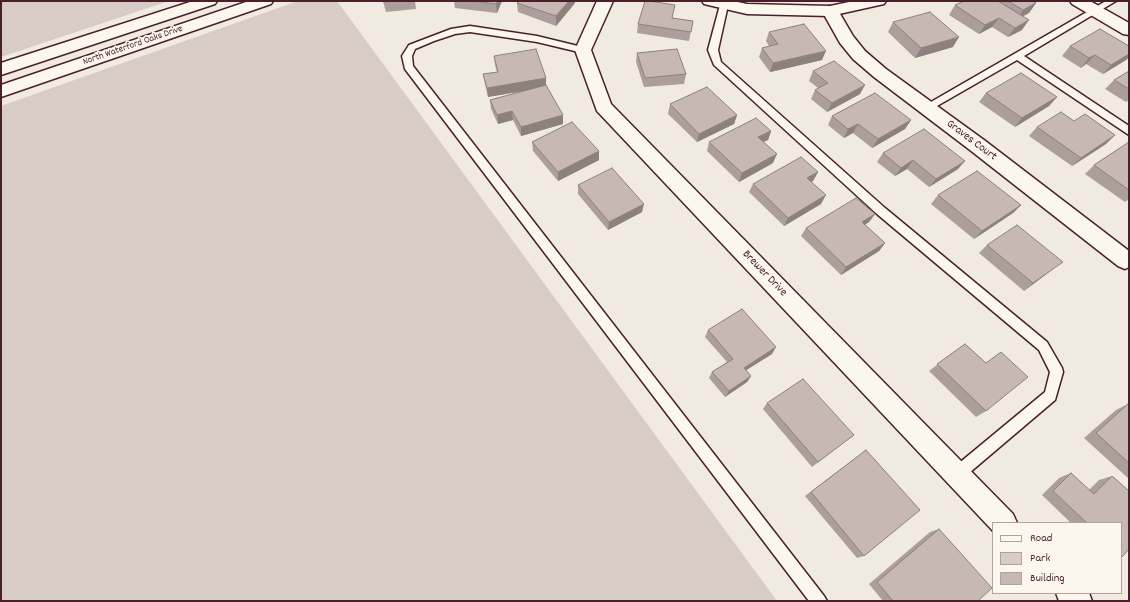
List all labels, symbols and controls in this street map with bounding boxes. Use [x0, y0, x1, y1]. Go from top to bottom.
street label: North Waterford Oaks Drive [81, 23, 185, 69]
street label: Graves Court [943, 117, 999, 165]
street label: Brewer Drive [738, 248, 790, 300]
legend [992, 522, 1122, 594]
text: Road [1030, 530, 1052, 547]
text: Park [1030, 550, 1050, 567]
text: Building [1030, 570, 1065, 587]

